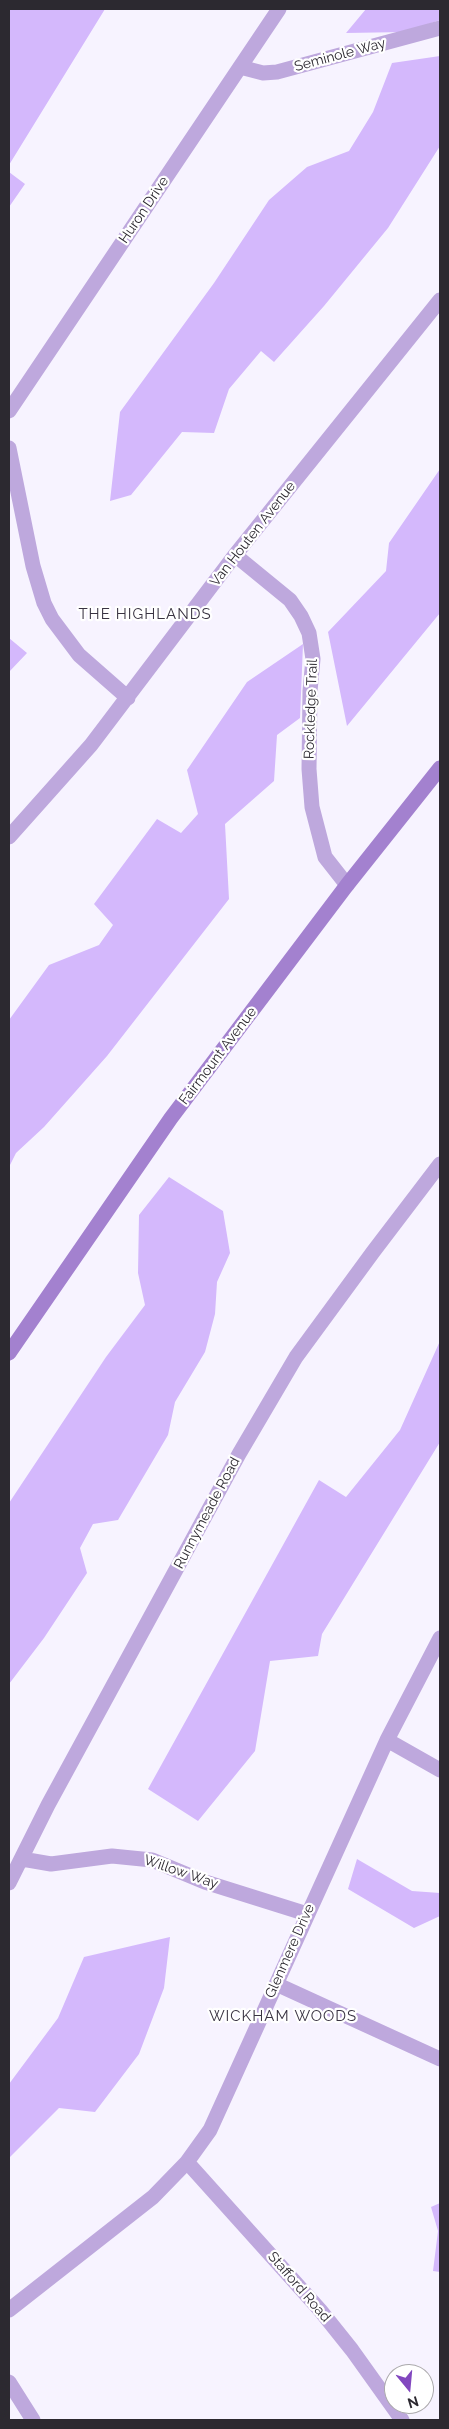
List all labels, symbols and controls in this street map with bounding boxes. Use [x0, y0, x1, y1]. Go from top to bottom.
street label: Seminole Way [293, 35, 387, 75]
street label: Huron Drive [116, 173, 172, 247]
street label: Van Houten Avenue [207, 478, 299, 590]
district label: THE HIGHLANDS [77, 605, 213, 623]
street label: Rockledge Trail [301, 659, 321, 759]
street label: Fairmount Avenue [176, 1004, 260, 1108]
street label: Runnymeade Road [170, 1454, 244, 1572]
street label: Willow Way [142, 1851, 220, 1893]
street label: Glenmere Drive [262, 1901, 318, 2001]
district label: WICKHAM WOODS [207, 2007, 359, 2025]
street label: Stafford Road [264, 2248, 334, 2326]
north arrow [384, 2364, 434, 2414]
text: N [406, 2393, 421, 2412]

